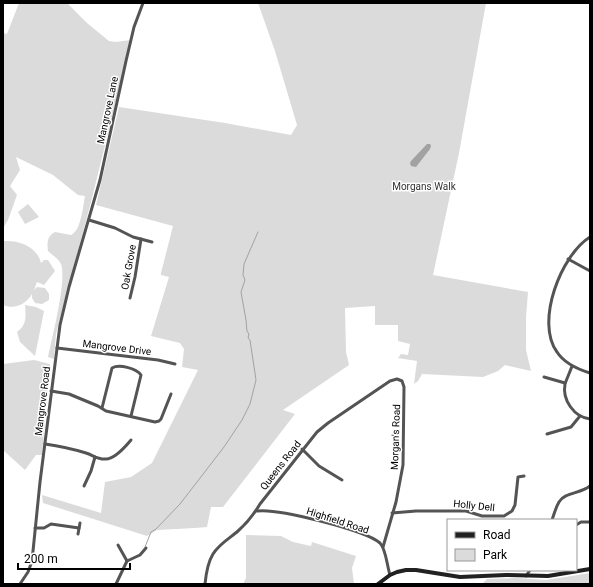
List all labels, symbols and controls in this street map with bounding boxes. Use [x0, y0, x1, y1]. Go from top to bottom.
street label: Mangrove Lane [95, 75, 120, 145]
park label: Morgans Walk [392, 181, 457, 192]
street label: Oak Grove [119, 244, 138, 291]
street label: Mangrove Drive [82, 338, 152, 357]
street label: Mangrove Road [33, 366, 52, 436]
street label: Morgan's Road [389, 404, 402, 470]
street label: Queens Road [258, 439, 303, 492]
street label: Holly Dell [453, 498, 495, 513]
street label: Highfield Road [305, 505, 370, 536]
legend [447, 519, 577, 571]
text: Road [483, 528, 511, 542]
scale bar [18, 545, 130, 571]
text: Park [483, 548, 508, 562]
text: 200 m [24, 552, 58, 566]

